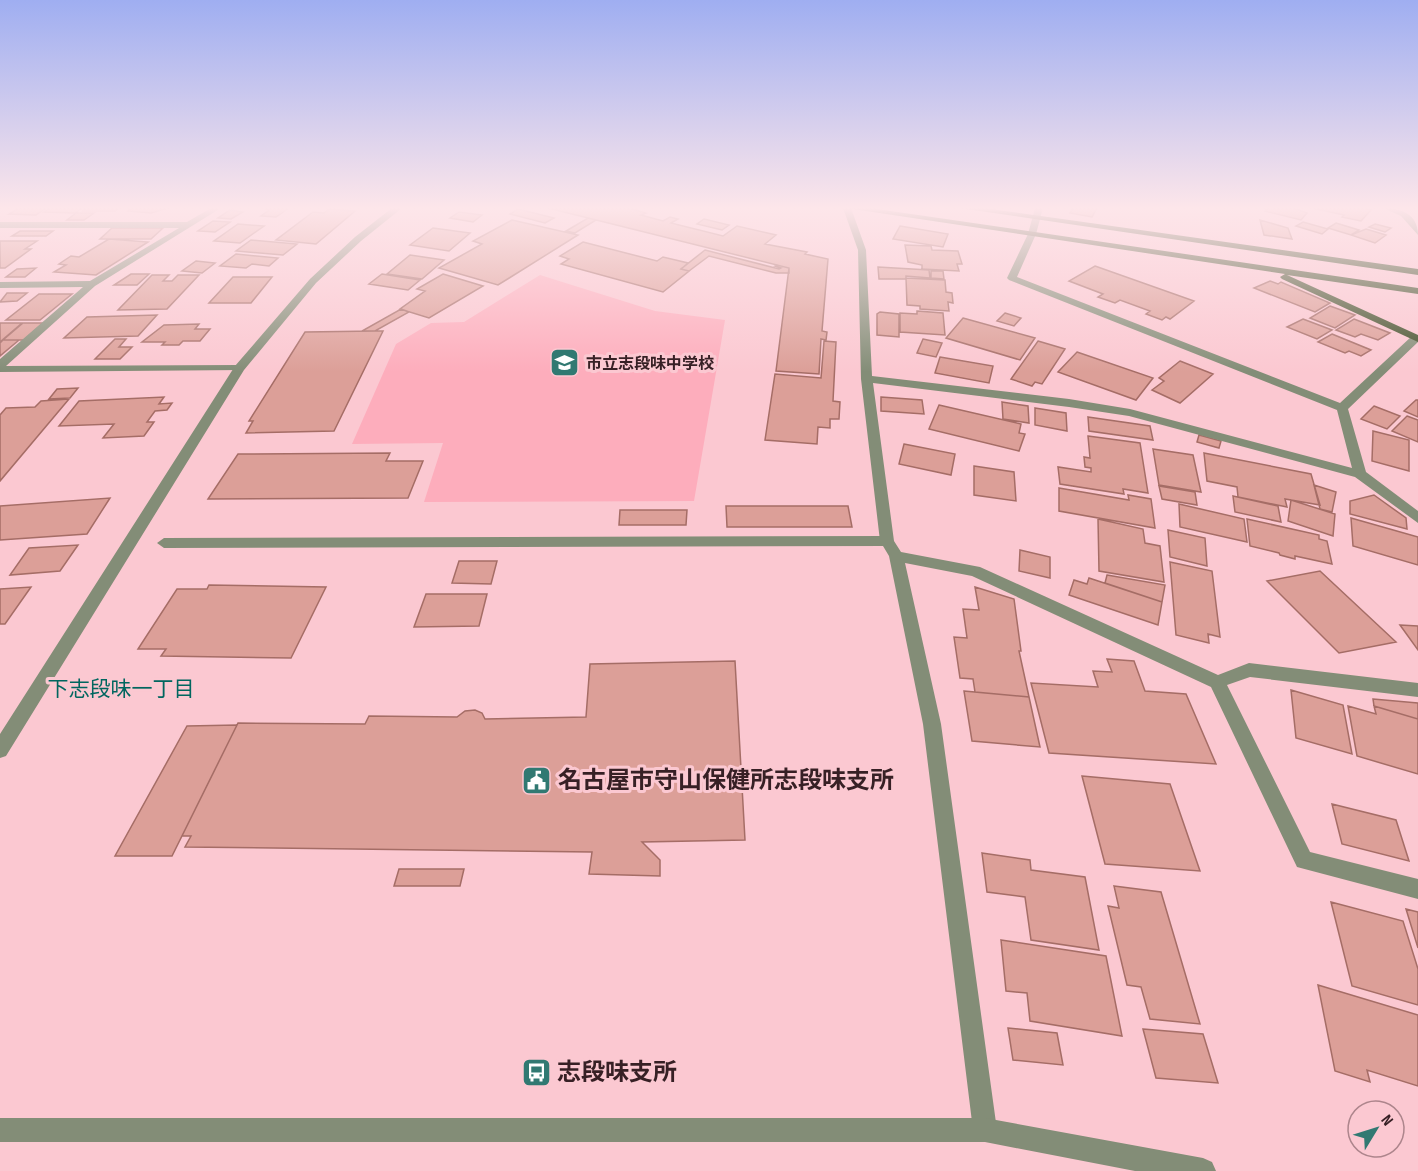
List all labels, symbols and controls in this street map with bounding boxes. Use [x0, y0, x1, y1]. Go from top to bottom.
school or university icon: 市立志段味中学校 [549, 347, 581, 379]
place label: 市立志段味中学校 [586, 355, 714, 374]
district label: 下志段味一丁目 [48, 677, 195, 702]
public building icon: 名古屋市守山保健所志段味支所 [521, 764, 553, 796]
place label: 名古屋市守山保健所志段味支所 [558, 766, 894, 795]
bus stop icon: 志段味支所 [520, 1056, 552, 1088]
place label: 志段味支所 [557, 1058, 677, 1087]
north arrow [1346, 1099, 1406, 1159]
text: N [1377, 1111, 1397, 1130]

